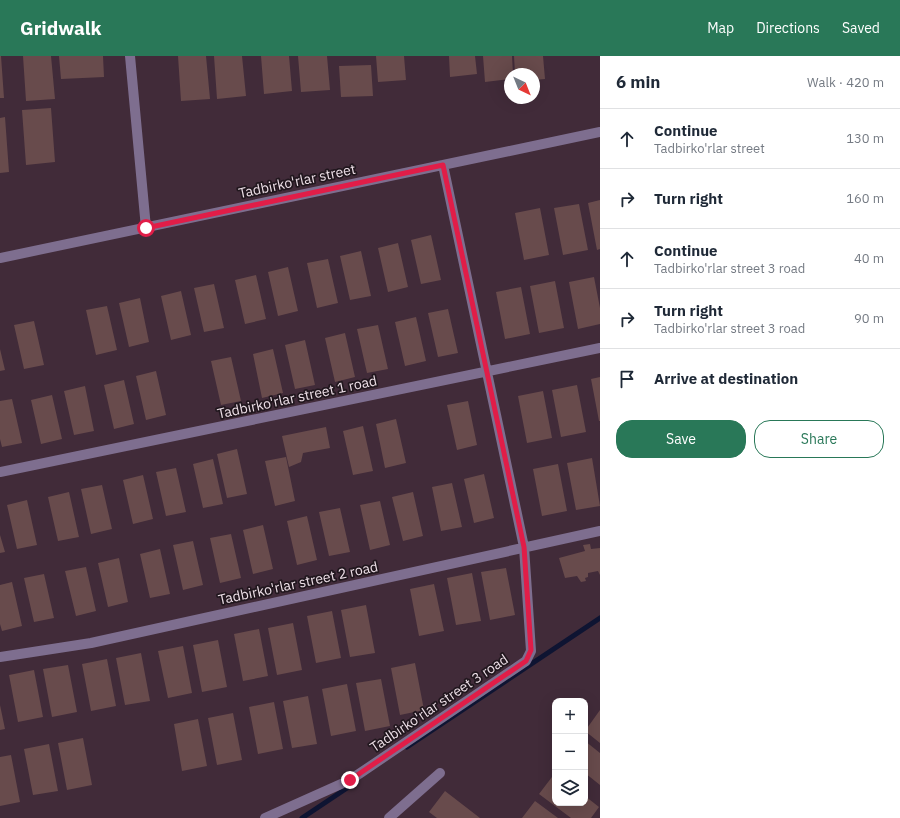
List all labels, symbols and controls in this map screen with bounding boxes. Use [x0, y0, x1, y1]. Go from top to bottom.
text: Gridwalk [20, 16, 102, 40]
text: Map [707, 19, 734, 37]
text: Directions [756, 19, 820, 37]
text: Saved [842, 19, 880, 37]
north arrow [504, 68, 540, 104]
text: 6 min [616, 71, 660, 93]
text: Walk · 420 m [807, 74, 884, 91]
text: Continue [654, 121, 718, 140]
icon: ahead [616, 128, 638, 150]
text: 130 m [846, 130, 884, 147]
text: Tadbirko'rlar street [654, 140, 765, 157]
street label: Tadbirko'rlar street [237, 160, 357, 202]
icon: right [616, 188, 638, 210]
text: Turn right [654, 189, 723, 208]
text: 160 m [846, 190, 884, 207]
route start [137, 219, 155, 237]
text: Continue [654, 241, 718, 260]
icon: ahead [616, 248, 638, 270]
text: 40 m [854, 250, 884, 267]
text: Tadbirko'rlar street 3 road [654, 260, 805, 277]
text: Turn right [654, 301, 723, 320]
icon: right [616, 308, 638, 330]
text: 90 m [854, 310, 884, 327]
text: Tadbirko'rlar street 3 road [654, 320, 805, 337]
icon: arrive [616, 368, 638, 390]
text: Arrive at destination [654, 369, 798, 388]
street label: Tadbirko'rlar street 1 road [215, 371, 379, 423]
button: Save [616, 420, 746, 458]
button: Share [754, 420, 884, 458]
street label: Tadbirko'rlar street 2 road [216, 557, 380, 609]
street label: Tadbirko'rlar street 3 road [366, 650, 512, 756]
map controls [552, 698, 588, 806]
button: + [552, 698, 588, 734]
button: − [552, 734, 588, 770]
button: layers [552, 770, 588, 806]
route end [341, 771, 359, 789]

